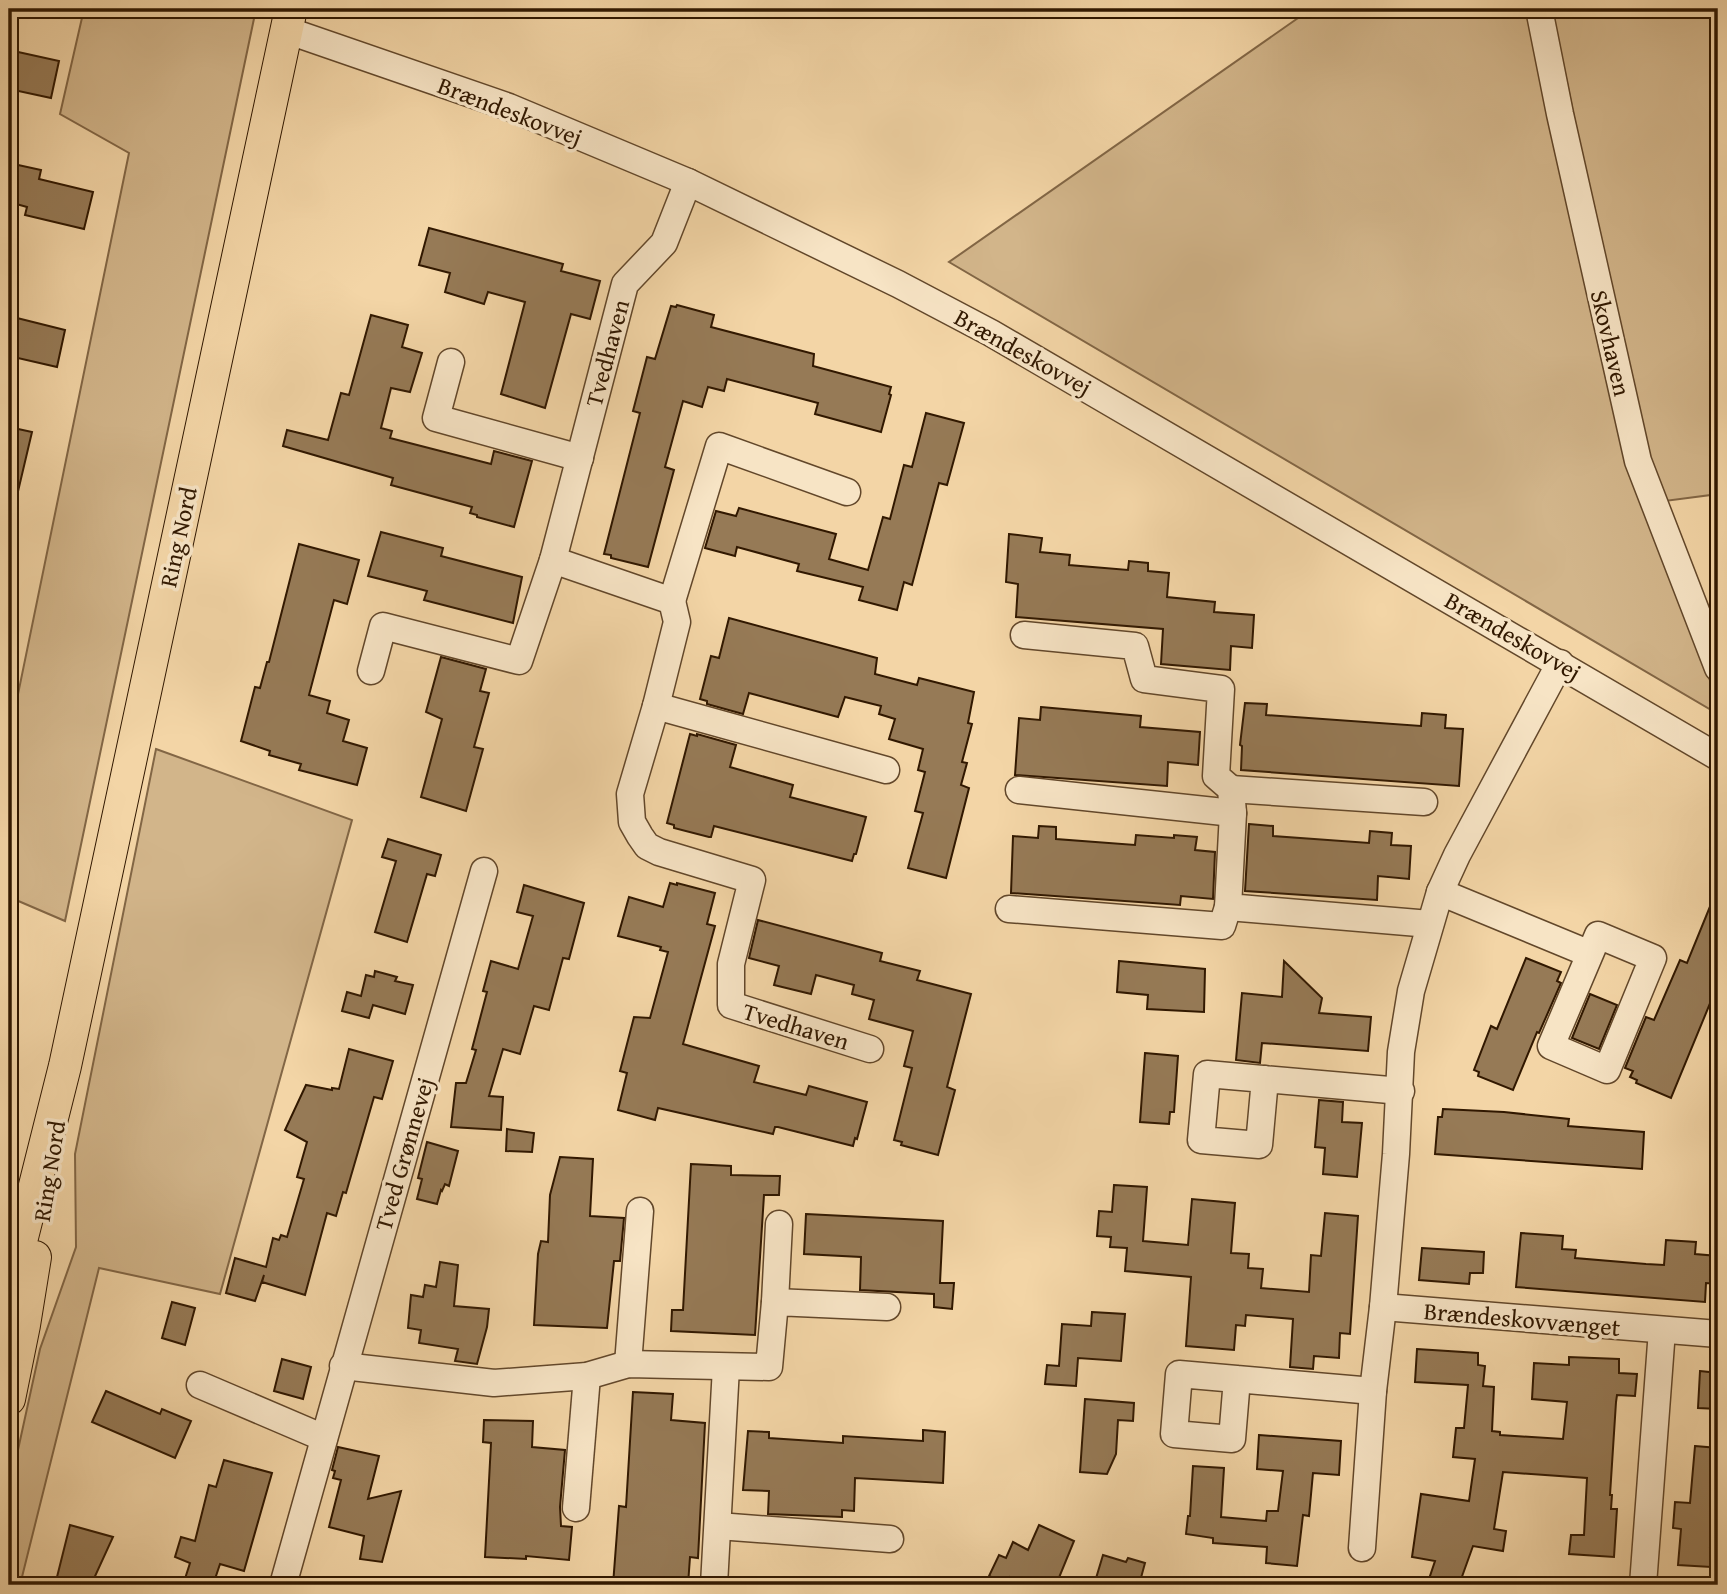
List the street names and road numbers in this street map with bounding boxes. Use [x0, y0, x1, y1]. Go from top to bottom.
street label: Brændeskovvej [433, 67, 587, 155]
street label: Skovhaven [1582, 287, 1640, 400]
street label: Tvedhaven [576, 295, 638, 410]
street label: Brændeskovvej [948, 300, 1098, 404]
street label: Ring Nord [150, 483, 206, 590]
street label: Brændeskovvej [1438, 583, 1588, 689]
street label: Tvedhaven [739, 993, 854, 1059]
street label: Tved Grønnevej [365, 1073, 443, 1235]
street label: Ring Nord [24, 1118, 74, 1224]
street label: Brændeskovvænget [1422, 1293, 1622, 1345]

